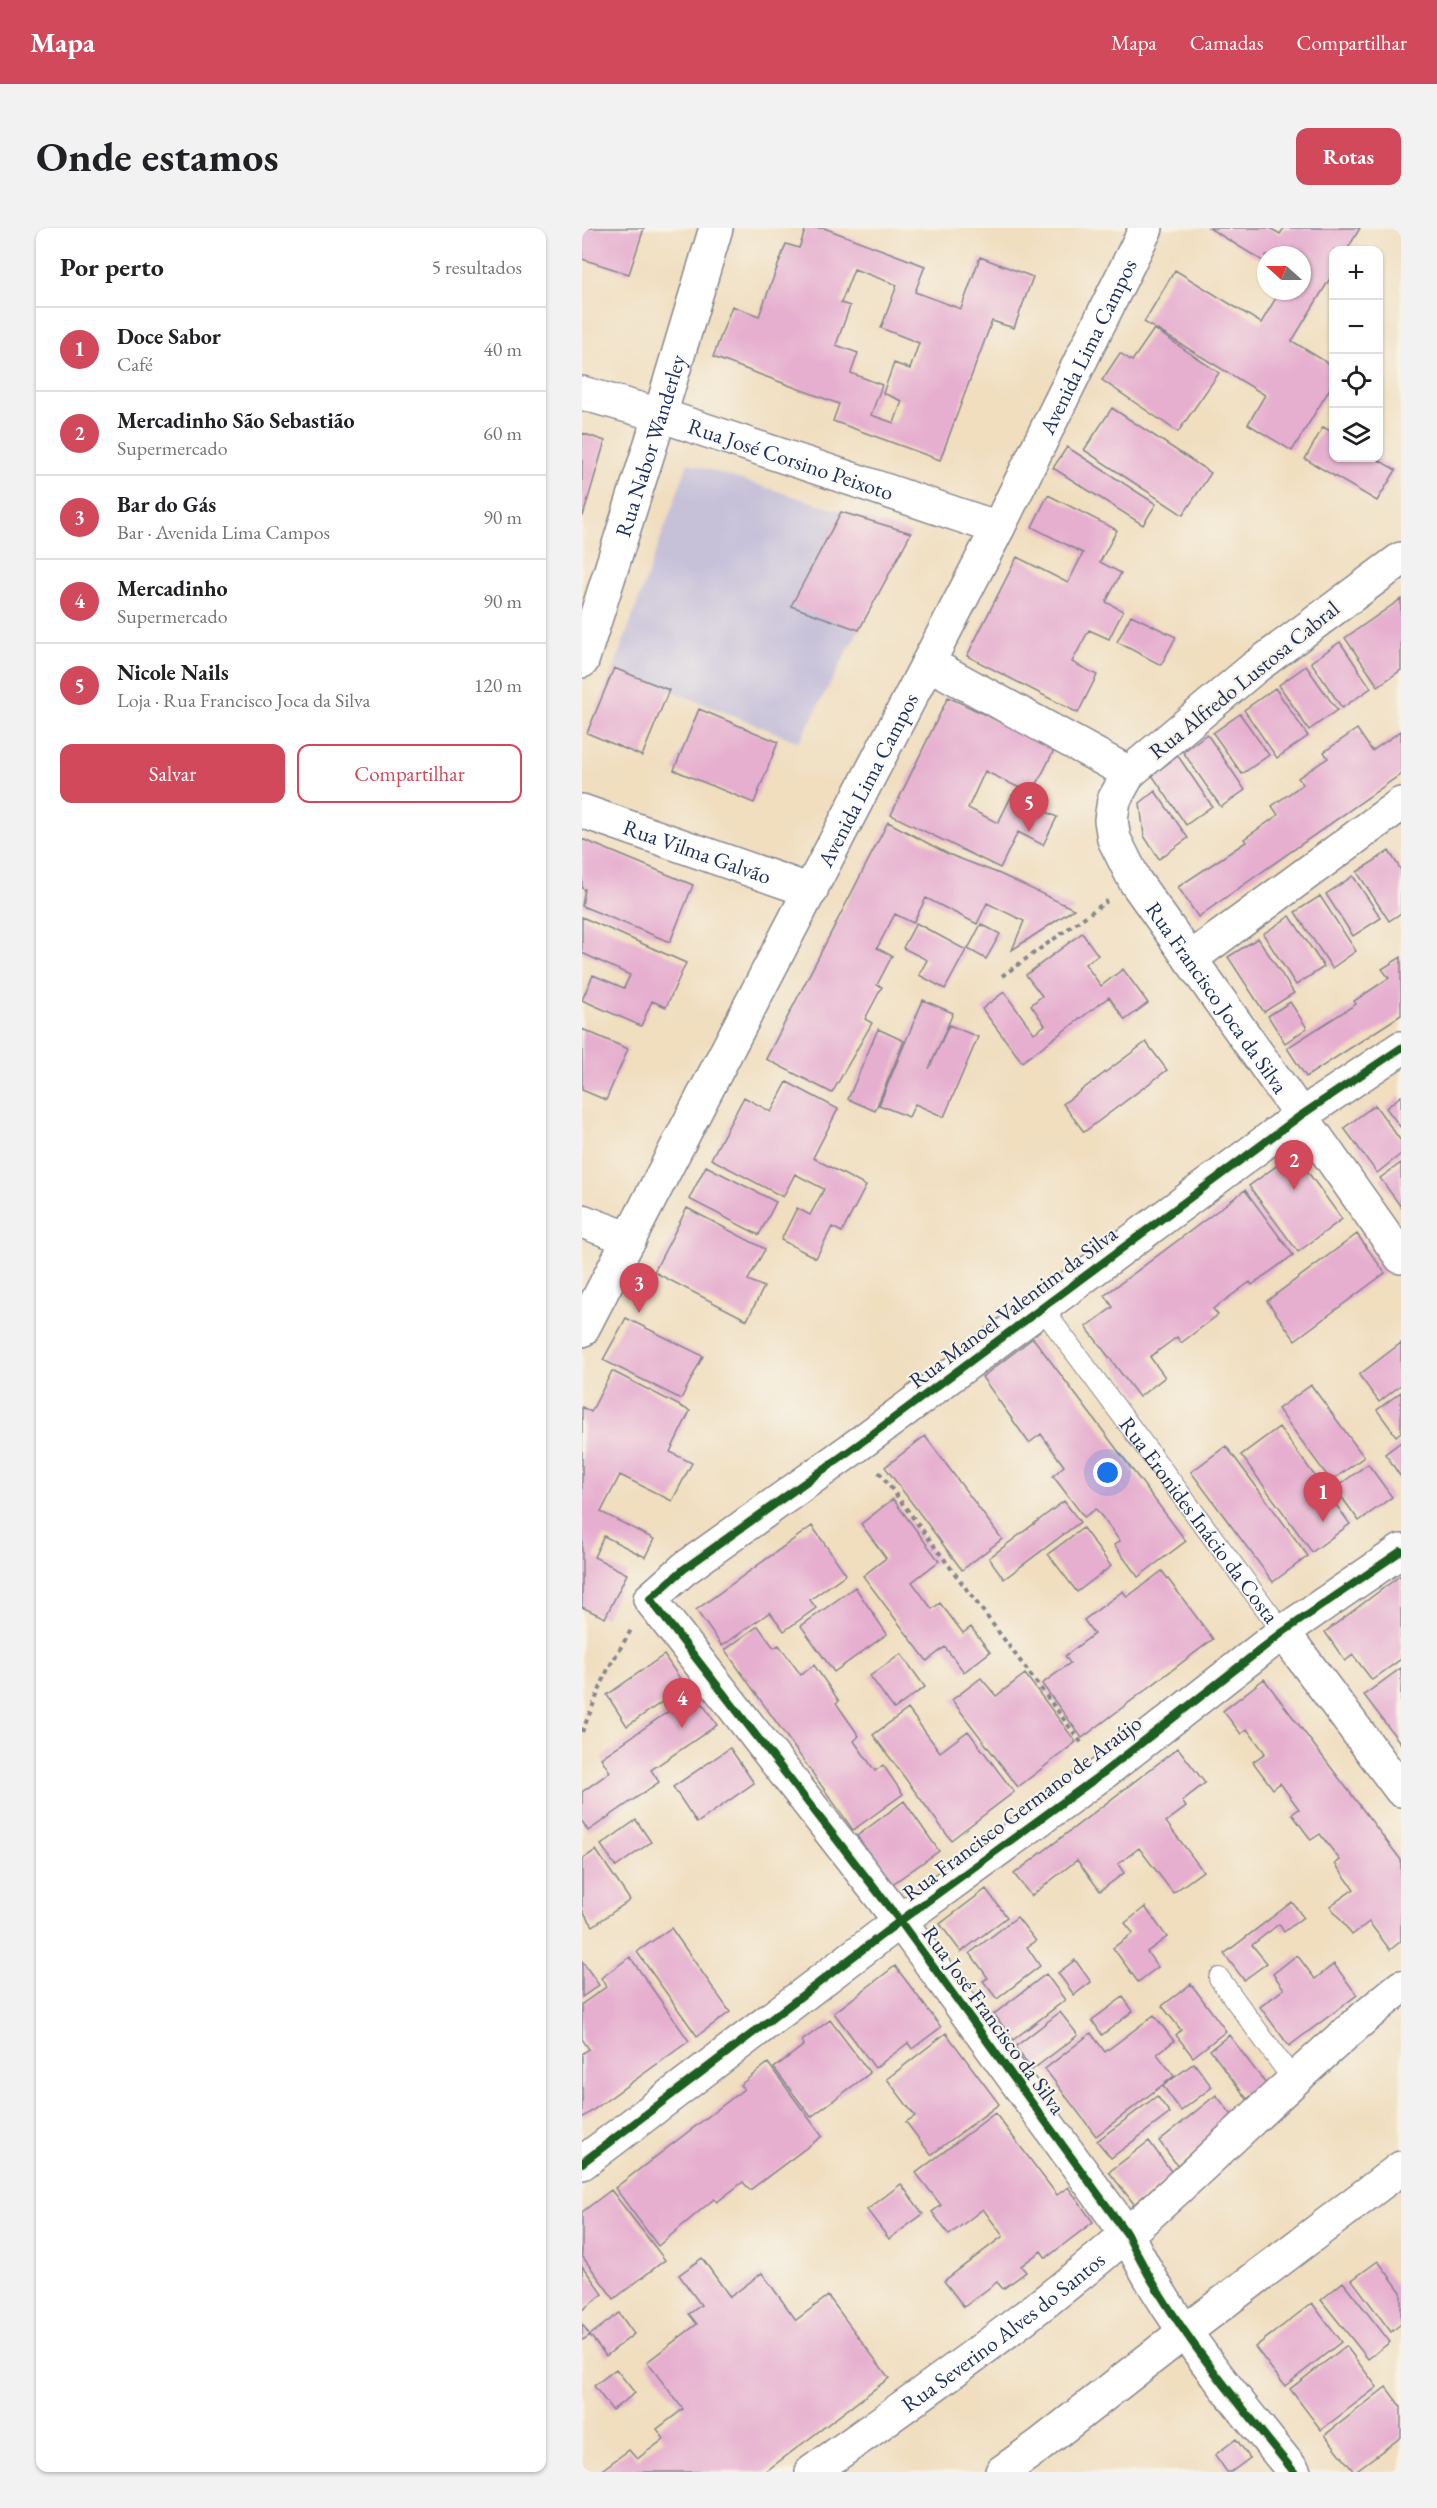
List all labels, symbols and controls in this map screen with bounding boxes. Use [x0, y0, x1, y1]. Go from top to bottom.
text: Mapa [30, 24, 95, 60]
text: Mapa [1111, 29, 1157, 56]
text: Camadas [1190, 29, 1263, 56]
text: Compartilhar [1296, 29, 1407, 56]
button: Rotas [1296, 128, 1401, 185]
text: Onde estamos [36, 129, 279, 184]
north arrow [1257, 246, 1311, 300]
map controls [1329, 246, 1383, 462]
button: + [1329, 246, 1383, 300]
text: Por perto [60, 250, 164, 284]
text: 5 resultados [431, 254, 522, 280]
street label: Avenida Lima Campos [1032, 254, 1143, 440]
button: − [1329, 300, 1383, 354]
text: Doce Sabor [117, 322, 221, 351]
text: 1 [74, 336, 85, 362]
text: 40 m [483, 336, 522, 362]
street label: Rua Nabor Wanderley [608, 350, 692, 540]
text: Café [117, 351, 153, 377]
button: locate [1329, 354, 1383, 408]
text: Mercadinho São Sebastião [117, 406, 354, 435]
button: layers [1329, 408, 1383, 462]
street label: Rua José Corsino Peixoto [684, 411, 897, 507]
text: 2 [74, 420, 85, 446]
text: 60 m [483, 420, 522, 446]
text: Supermercado [117, 435, 228, 461]
text: Bar do Gás [117, 490, 216, 519]
text: 3 [74, 504, 85, 530]
text: 90 m [483, 504, 522, 530]
text: Bar · Avenida Lima Campos [117, 519, 330, 545]
text: Mercadinho [117, 574, 228, 603]
text: 4 [74, 588, 85, 614]
text: 90 m [483, 588, 522, 614]
street label: Rua Alfredo Lustosa Cabral [1143, 594, 1345, 766]
text: Supermercado [117, 603, 228, 629]
text: Nicole Nails [117, 658, 229, 687]
text: 5 [74, 672, 85, 698]
text: 120 m [474, 672, 522, 698]
text: Loja · Rua Francisco Joca da Silva [117, 687, 371, 713]
street label: Avenida Lima Campos [810, 688, 925, 873]
button: Salvar [60, 744, 285, 803]
button: Compartilhar [297, 744, 522, 803]
pin: 5 [1010, 782, 1048, 832]
street label: Rua Vilma Galvão [619, 812, 775, 891]
street label: Rua Francisco Joca da Silva [1140, 896, 1295, 1099]
pin: 2 [1274, 1140, 1314, 1190]
street label: Rua Manoel Valentim da Silva [903, 1219, 1123, 1395]
pin: 3 [620, 1264, 658, 1313]
street label: Rua Eronides Inácio da Costa [1113, 1411, 1286, 1629]
your location [1093, 1458, 1122, 1487]
pin: 1 [1304, 1472, 1342, 1522]
pin: 4 [662, 1678, 702, 1728]
street label: Rua Francisco Germano de Araújo [897, 1708, 1148, 1908]
street label: Rua José Francisco da Silva [916, 1920, 1072, 2120]
street label: Rua Severino Alves do Santos [895, 2245, 1111, 2418]

